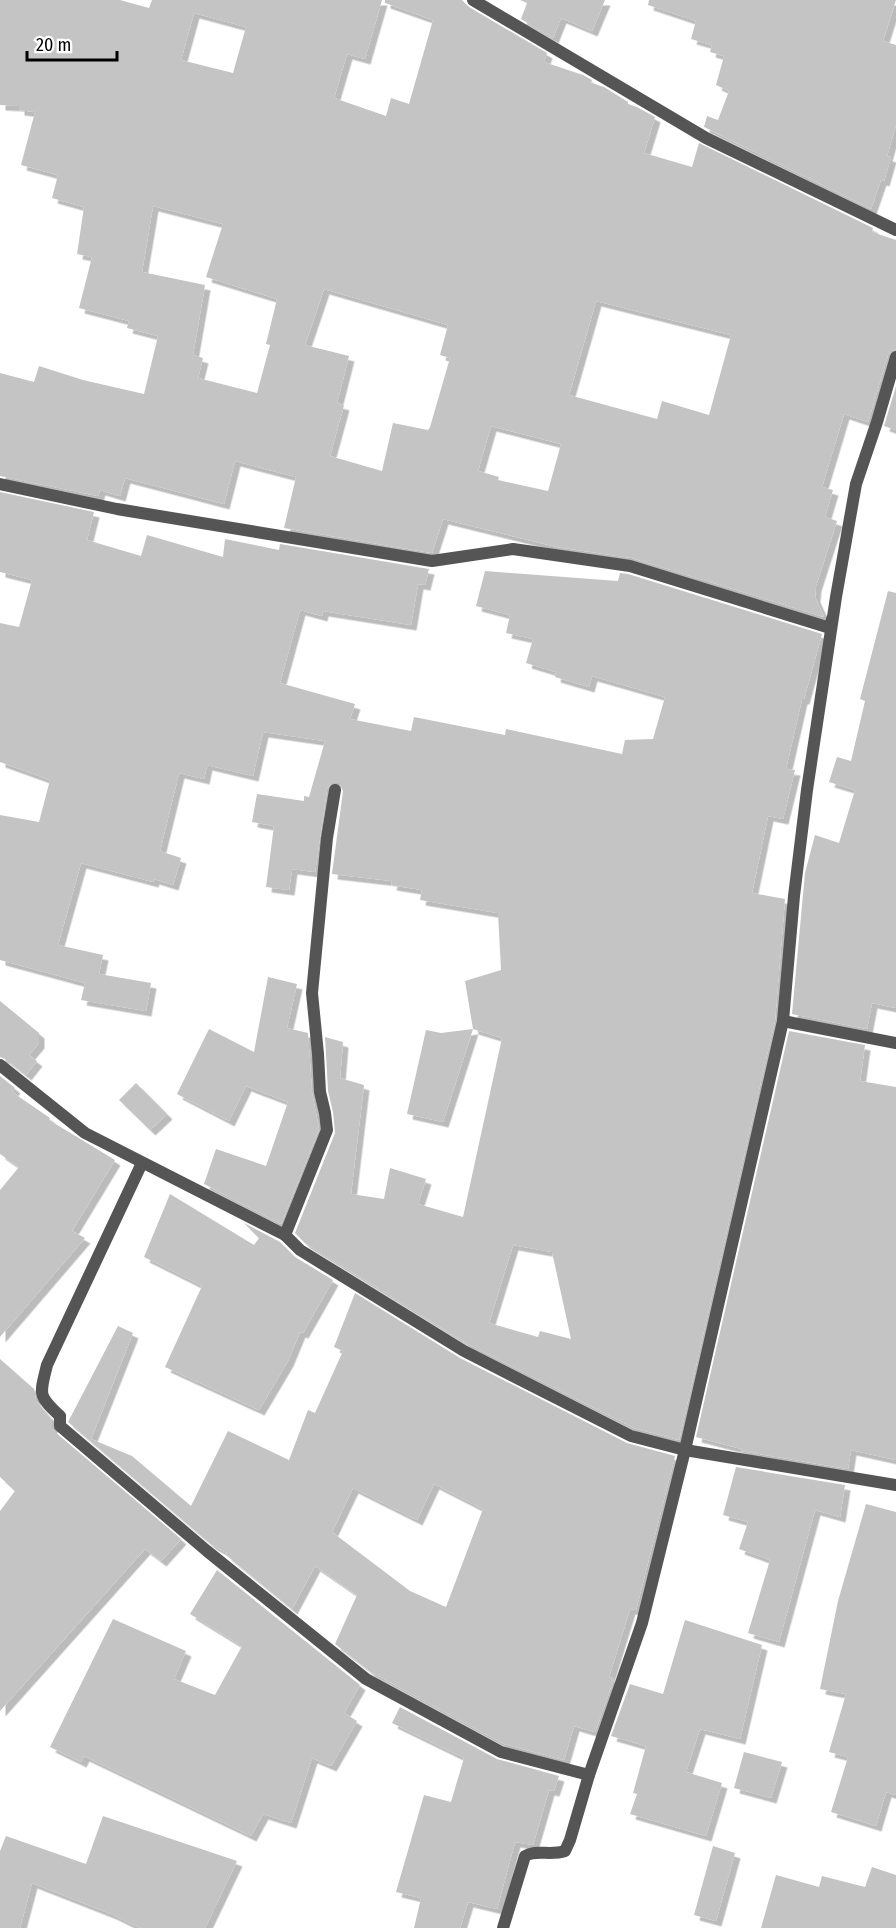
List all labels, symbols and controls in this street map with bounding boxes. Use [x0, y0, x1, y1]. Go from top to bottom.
scale bar [27, 24, 117, 62]
text: 20 m [36, 34, 71, 56]

